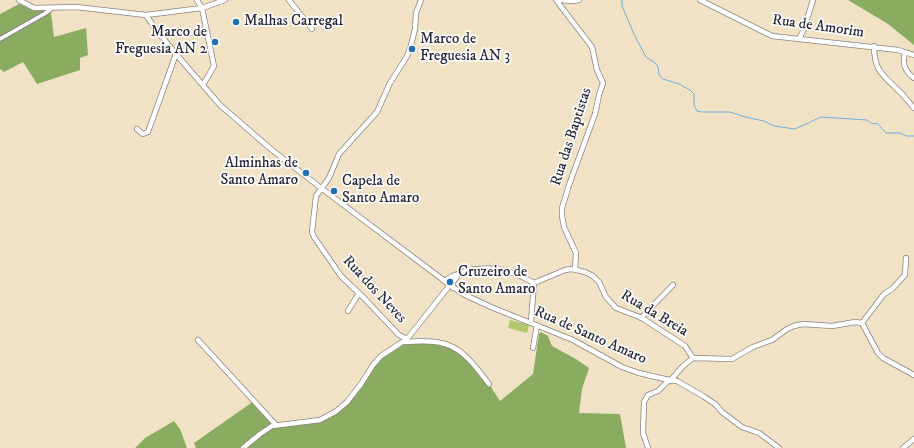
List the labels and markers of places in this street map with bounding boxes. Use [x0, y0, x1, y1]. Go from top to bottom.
place label: Malhas Carregal [244, 13, 343, 31]
marker: Malhas Carregal [231, 17, 241, 27]
place label: Marco de Freguesia AN 2 [115, 24, 207, 59]
place label: Marco de Freguesia AN 3 [420, 31, 510, 66]
marker: Marco de Freguesia AN 2 [210, 37, 220, 47]
marker: Marco de Freguesia AN 3 [407, 44, 417, 54]
place label: Alminhas de Santo Amaro [221, 155, 298, 190]
marker: Alminhas de Santo Amaro [301, 168, 311, 178]
place label: Capela de Santo Amaro [342, 173, 419, 208]
marker: Capela de Santo Amaro [329, 186, 339, 196]
place label: Cruzeiro de Santo Amaro [458, 264, 535, 299]
marker: Cruzeiro de Santo Amaro [445, 277, 455, 287]

